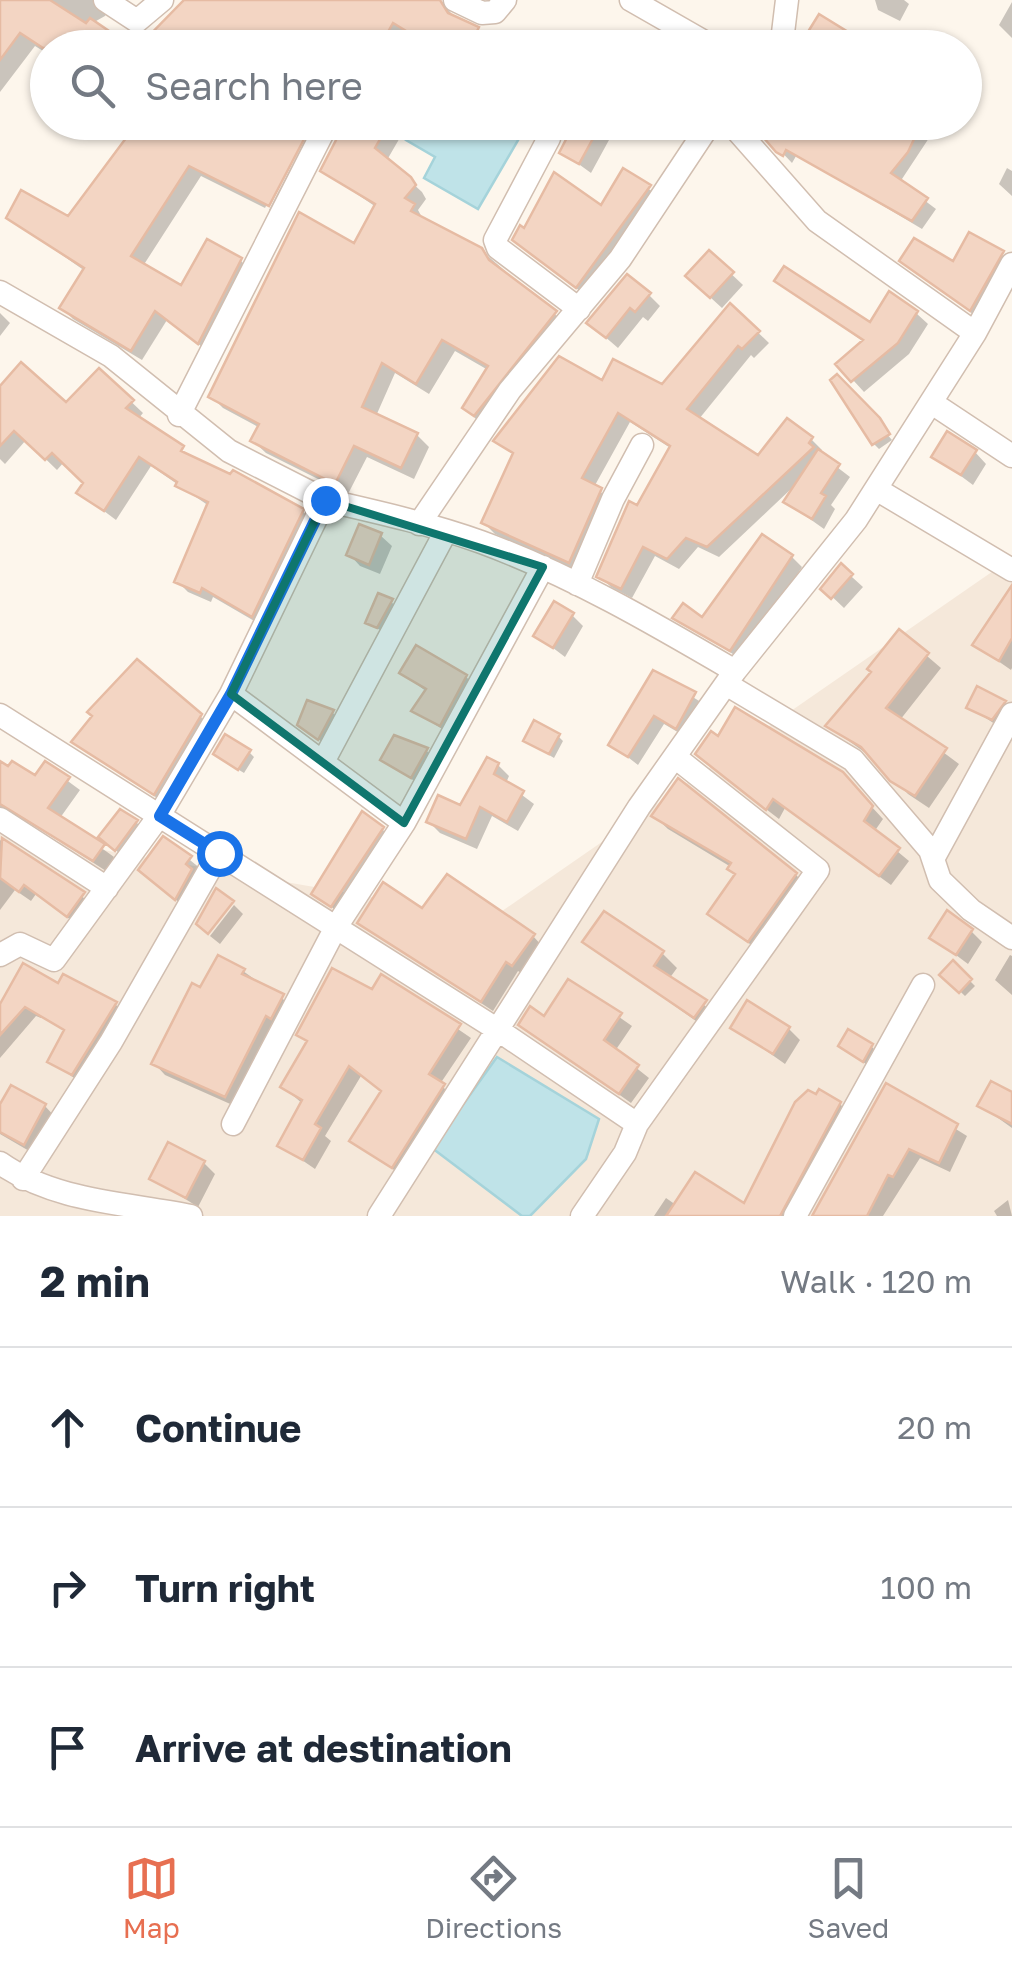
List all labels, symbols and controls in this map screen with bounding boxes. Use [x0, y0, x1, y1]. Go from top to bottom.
search box [30, 30, 982, 140]
icon: search [65, 58, 120, 113]
text: Search here [145, 63, 363, 108]
route end [303, 478, 349, 524]
route start [197, 831, 243, 877]
text: 2 min [40, 1256, 150, 1306]
text: Walk · 120 m [780, 1262, 972, 1300]
icon: ahead [40, 1400, 95, 1455]
text: Continue [135, 1405, 301, 1450]
text: 20 m [897, 1408, 972, 1446]
icon: right [40, 1560, 95, 1615]
text: Turn right [135, 1565, 315, 1610]
text: 100 m [880, 1568, 972, 1606]
icon: arrive [40, 1720, 95, 1775]
text: Arrive at destination [135, 1725, 512, 1770]
tab: Map [123, 1851, 180, 1944]
tab: Directions [425, 1851, 562, 1944]
tab: Saved [807, 1851, 889, 1944]

